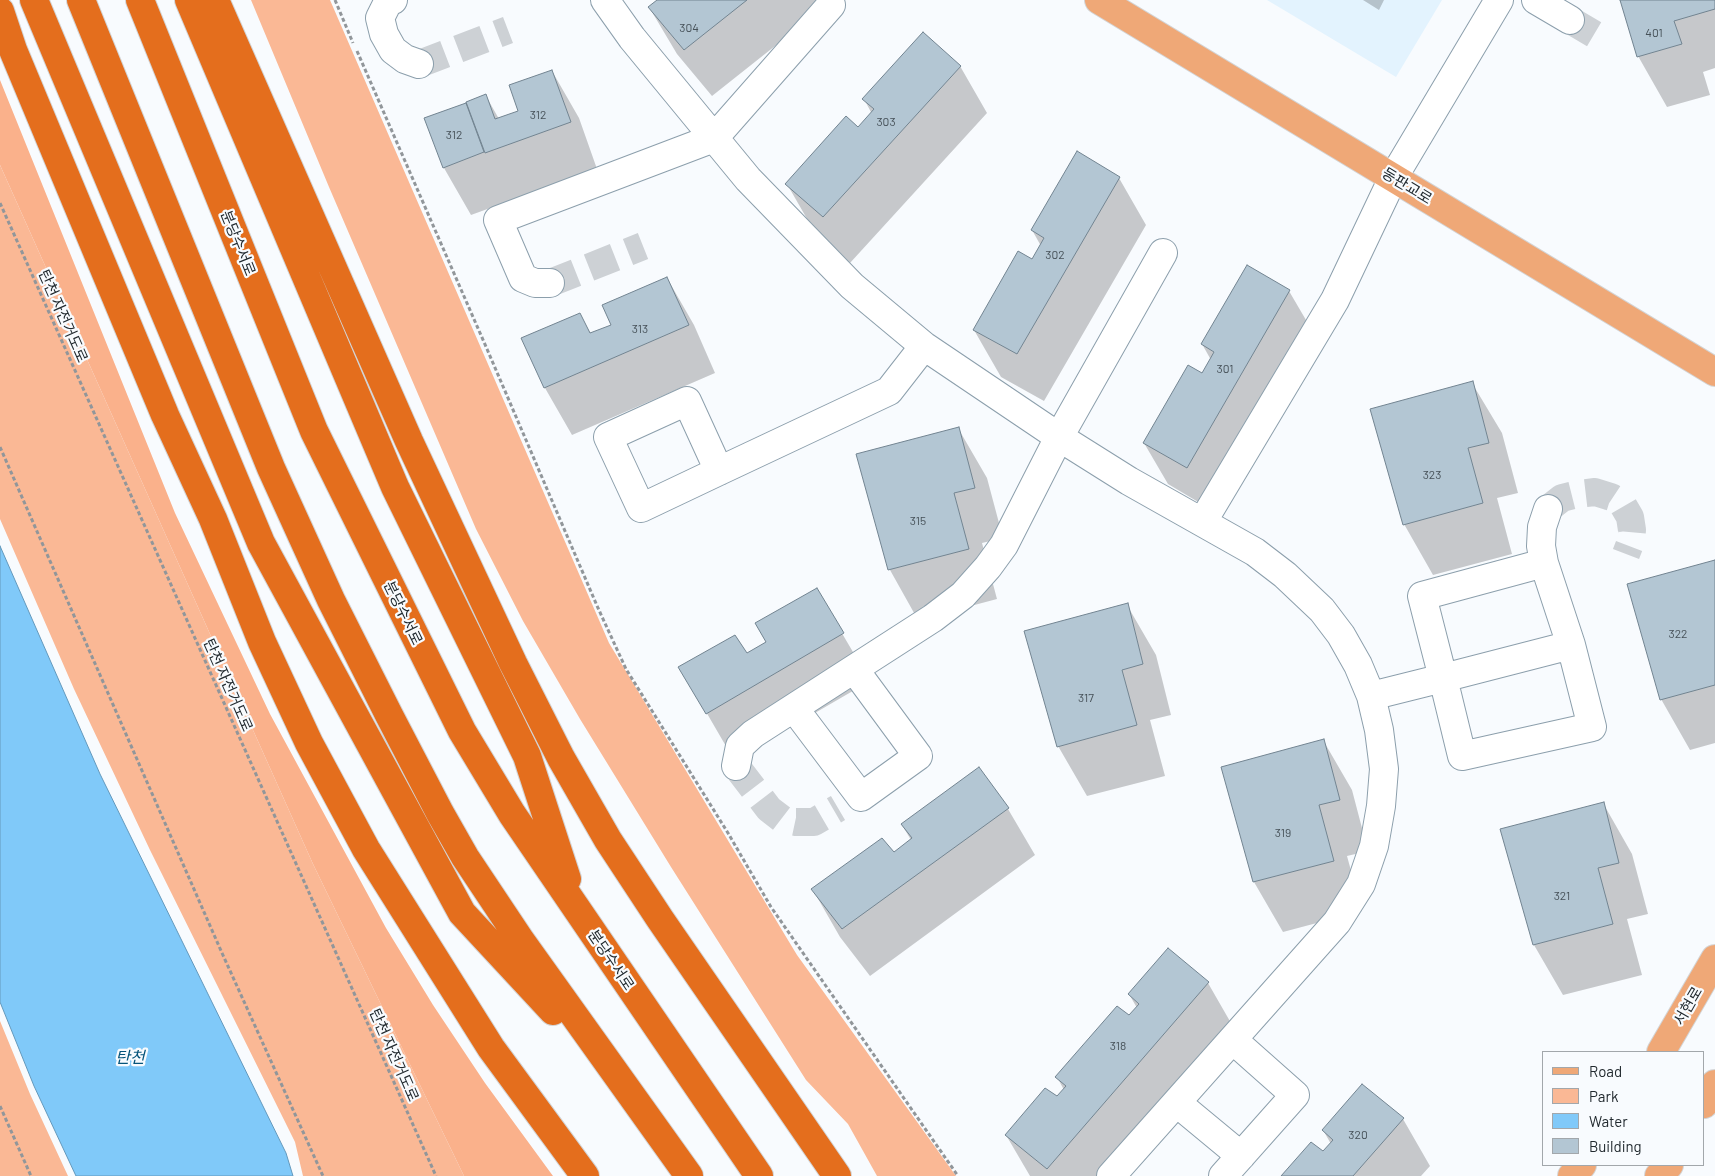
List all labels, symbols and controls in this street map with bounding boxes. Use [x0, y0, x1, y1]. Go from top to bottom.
house number: 304 [679, 21, 699, 35]
house number: 401 [1645, 26, 1663, 40]
house number: 312 [530, 108, 546, 122]
house number: 303 [876, 115, 896, 129]
house number: 312 [446, 128, 462, 142]
street label: 동판교로 [1379, 164, 1435, 208]
street label: 분당수서로 [217, 208, 259, 278]
house number: 302 [1045, 248, 1065, 262]
street label: 탄천 자전거도로 [35, 267, 91, 365]
house number: 313 [632, 322, 648, 336]
house number: 301 [1217, 362, 1233, 376]
house number: 323 [1423, 468, 1441, 482]
house number: 315 [910, 514, 926, 528]
street label: 분당수서로 [380, 578, 426, 648]
house number: 322 [1668, 627, 1688, 641]
street label: 탄천 자전거도로 [200, 636, 256, 734]
house number: 317 [1078, 691, 1094, 705]
house number: 319 [1275, 826, 1291, 840]
house number: 321 [1554, 889, 1570, 903]
street label: 분당수서로 [584, 926, 638, 994]
street label: 서현로 [1670, 984, 1706, 1028]
street label: 탄천 자전거도로 [366, 1006, 422, 1104]
house number: 318 [1110, 1039, 1126, 1053]
water label: 탄천 [115, 1048, 145, 1068]
legend [1542, 1051, 1705, 1166]
text: Road [1589, 1062, 1622, 1080]
text: Park [1589, 1087, 1618, 1105]
text: Water [1589, 1112, 1628, 1130]
house number: 320 [1348, 1128, 1368, 1142]
text: Building [1589, 1137, 1642, 1155]

